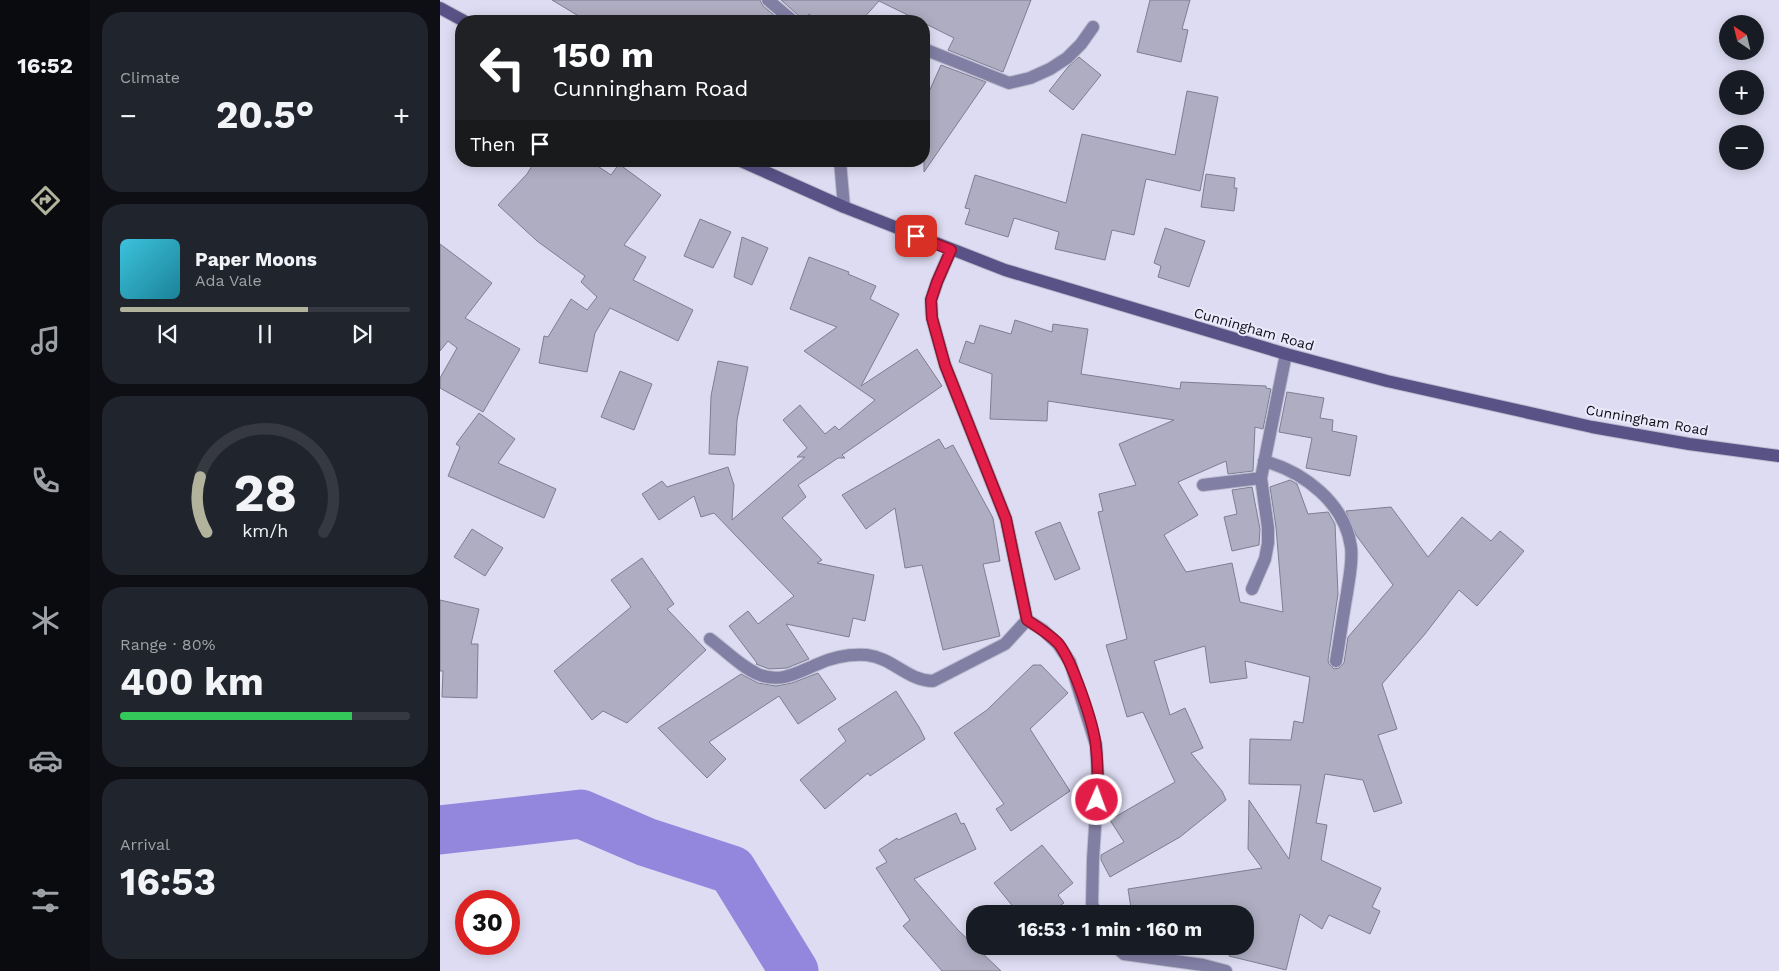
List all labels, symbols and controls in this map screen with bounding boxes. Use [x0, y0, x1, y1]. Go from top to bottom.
north arrow [1719, 15, 1764, 60]
map controls [1719, 15, 1764, 170]
text: 150 m [553, 34, 654, 76]
icon: left [470, 35, 535, 100]
text: 16:52 [17, 53, 73, 78]
text: Climate [120, 68, 180, 87]
button: + [1719, 70, 1764, 115]
text: Cunningham Road [553, 76, 748, 101]
text: 20.5° [216, 93, 314, 137]
text: − [120, 99, 137, 132]
text: + [393, 99, 410, 132]
button: − [1719, 125, 1764, 170]
icon: arrive [526, 130, 554, 158]
text: Then [470, 133, 516, 156]
icon: directions [28, 183, 63, 218]
pin [895, 215, 937, 257]
icon: arrive [902, 222, 930, 250]
text: Paper Moons [195, 248, 317, 271]
text: Ada Vale [195, 271, 262, 290]
street label: Cunningham Road [1192, 304, 1316, 354]
icon: previous [154, 320, 182, 348]
icon: pause [251, 320, 279, 348]
icon: next [348, 320, 376, 348]
icon: music [28, 323, 63, 358]
street label: Cunningham Road [1584, 401, 1710, 439]
icon: phone [28, 463, 63, 498]
text: 28 [233, 463, 297, 524]
text: km/h [242, 520, 288, 541]
icon: climate [28, 603, 63, 638]
text: Range · 80% [120, 635, 215, 654]
text: 400 km [120, 660, 264, 704]
icon: car [28, 743, 63, 778]
position arrow [1070, 773, 1122, 825]
text: Arrival [120, 835, 170, 854]
text: 16:53 [120, 860, 216, 904]
icon: filters [28, 883, 63, 918]
speed limit sign: 30 [455, 890, 520, 955]
text: 16:53 · 1 min · 160 m [1018, 918, 1202, 941]

